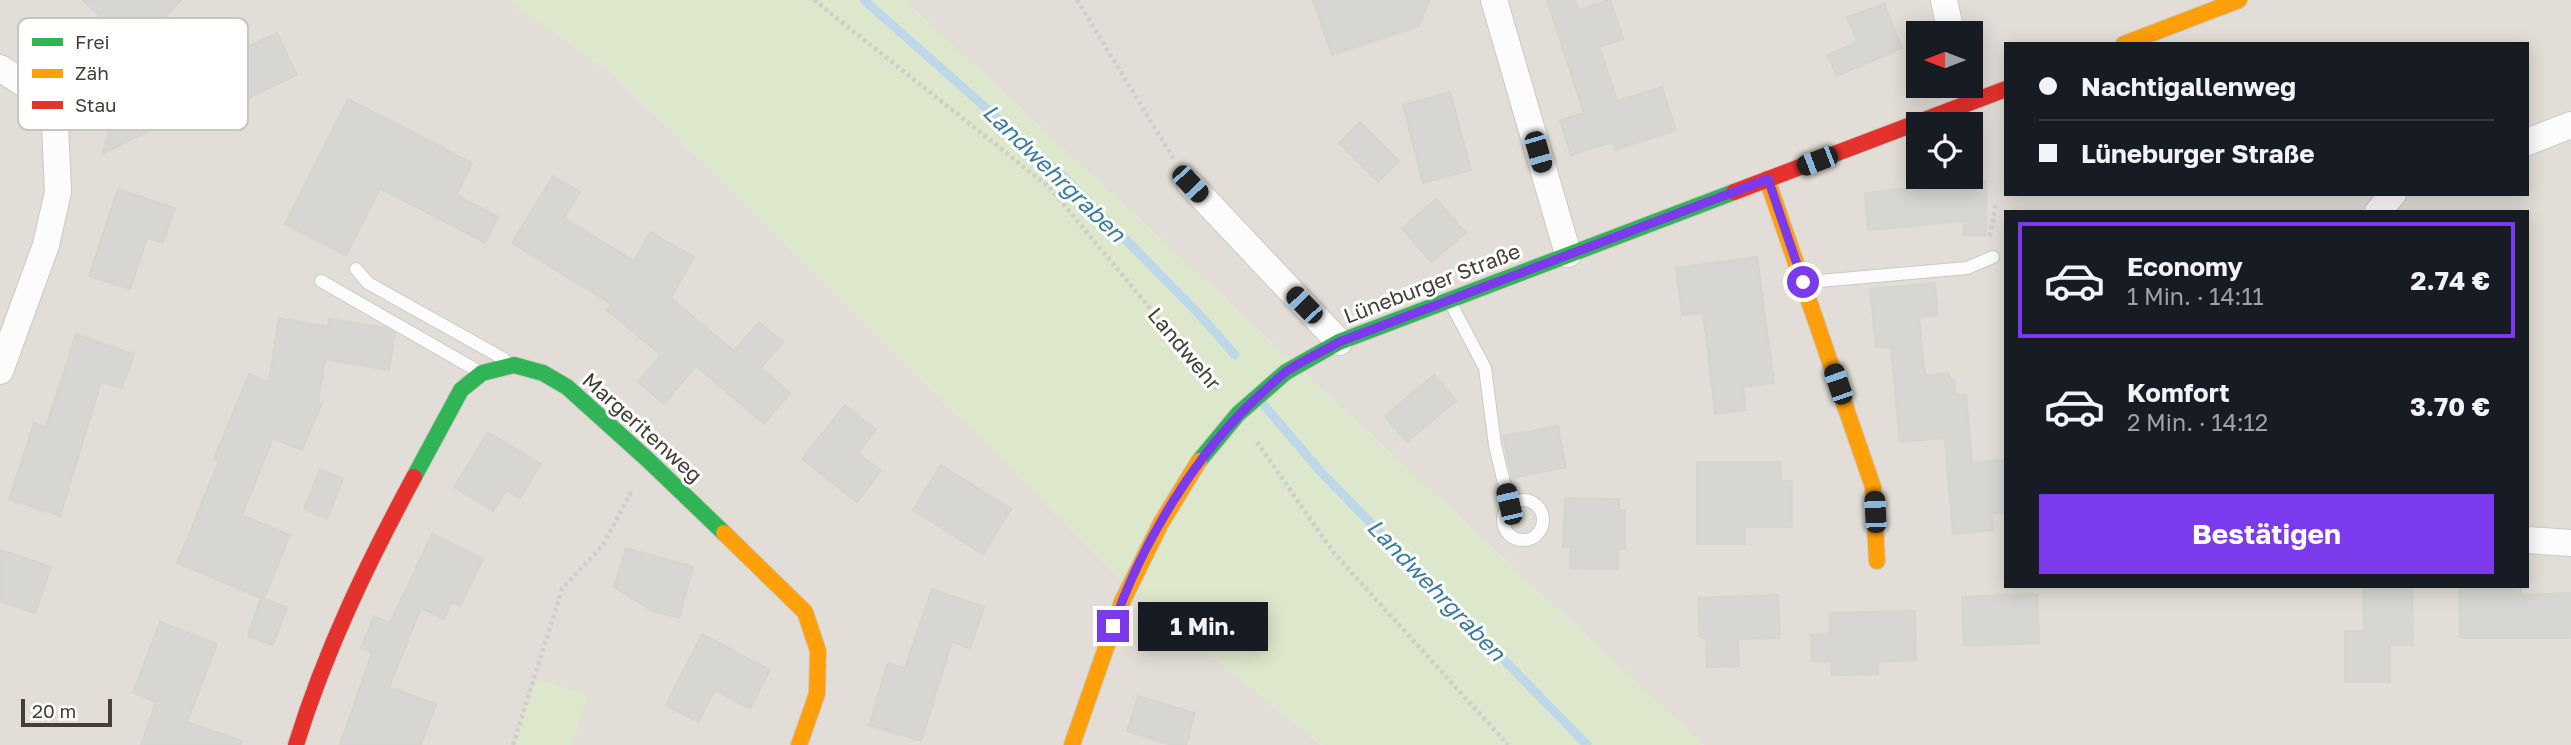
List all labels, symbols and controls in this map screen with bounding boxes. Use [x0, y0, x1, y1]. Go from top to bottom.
legend [18, 18, 248, 130]
north arrow [1906, 21, 1983, 98]
map controls [1906, 21, 1983, 189]
text: Frei [75, 30, 110, 53]
text: Zäh [75, 61, 109, 84]
text: Nachtigallenweg [2081, 71, 2296, 102]
text: Stau [75, 93, 117, 116]
water label: Landwehrgraben [978, 97, 1132, 248]
button: locate [1906, 112, 1983, 189]
car [1523, 129, 1554, 175]
text: Lüneburger Straße [2081, 138, 2315, 169]
car [1794, 144, 1841, 178]
car [1168, 161, 1213, 207]
street label: Lüneburger Straße [1340, 237, 1524, 329]
icon: car [2043, 249, 2106, 312]
text: Economy [2127, 251, 2243, 282]
text: 2.74 € [2411, 265, 2490, 296]
route start [1787, 266, 1819, 298]
text: 1 Min. · 14:11 [2127, 282, 2264, 310]
car [1282, 283, 1327, 327]
street label: Landwehr [1143, 302, 1227, 395]
car [1822, 361, 1855, 407]
street label: Margeritenweg [577, 367, 708, 488]
icon: car [2043, 375, 2106, 438]
text: Komfort [2127, 377, 2230, 408]
text: 3.70 € [2410, 391, 2490, 422]
text: 2 Min. · 14:12 [2127, 408, 2268, 436]
car [1495, 481, 1524, 527]
car [1864, 490, 1887, 534]
button: Bestätigen [2039, 494, 2494, 574]
water label: Landwehrgraben [1362, 512, 1512, 667]
callout: 1 Min. [1138, 602, 1267, 650]
route end [1097, 610, 1129, 642]
text: 1 Min. [1170, 612, 1236, 640]
scale bar [21, 696, 112, 728]
text: 20 m [32, 699, 76, 722]

